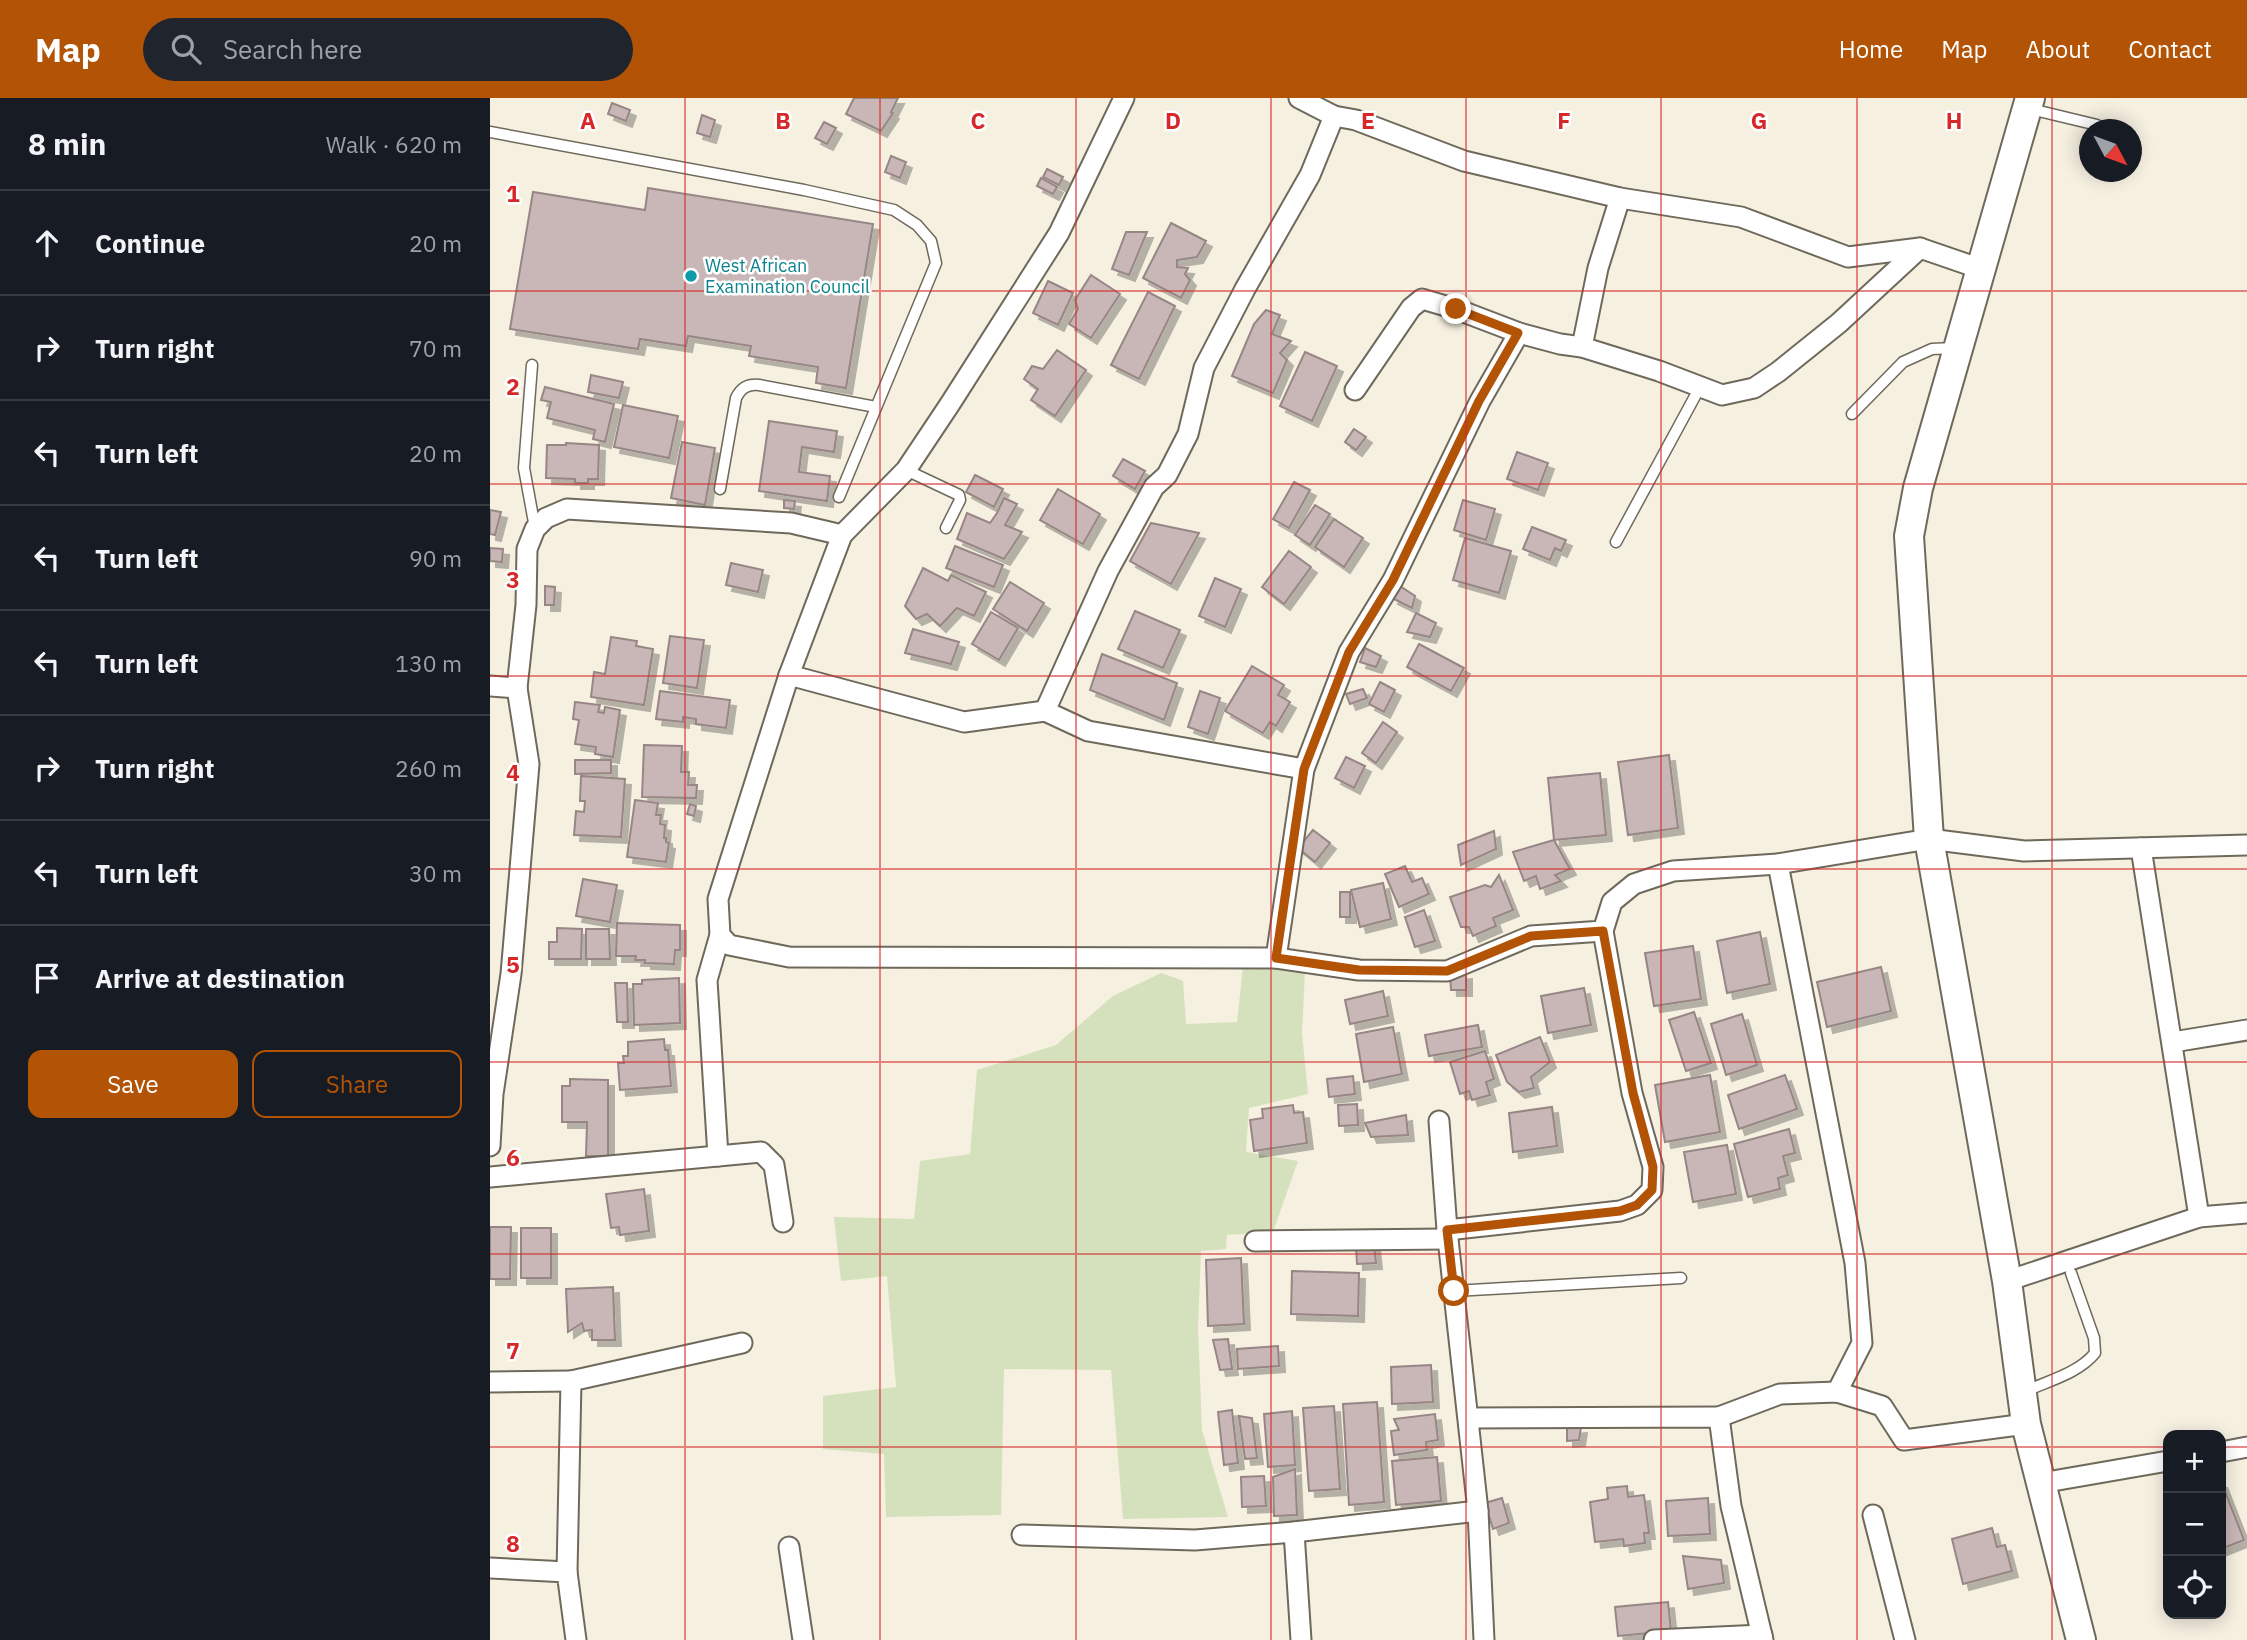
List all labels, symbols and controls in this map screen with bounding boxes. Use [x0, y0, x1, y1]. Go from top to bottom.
search box [143, 18, 633, 81]
text: Map [35, 28, 101, 71]
icon: search [167, 30, 205, 68]
text: Search here [223, 32, 362, 66]
text: Home [1839, 33, 1903, 65]
text: Map [1941, 33, 1987, 65]
text: About [2025, 33, 2090, 65]
text: Contact [2128, 33, 2212, 65]
text: A [580, 105, 596, 135]
text: B [775, 105, 791, 135]
text: C [971, 105, 986, 135]
text: D [1165, 105, 1181, 135]
text: E [1361, 105, 1375, 135]
text: F [1557, 105, 1571, 135]
text: G [1751, 105, 1767, 135]
text: H [1946, 105, 1962, 135]
north arrow [2079, 119, 2142, 182]
text: 8 min [28, 124, 106, 163]
text: Walk · 620 m [326, 129, 462, 159]
text: 1 [506, 178, 520, 208]
icon: ahead [28, 224, 66, 262]
text: Continue [95, 226, 205, 260]
text: 20 m [409, 228, 462, 258]
place label: West African Examination Council [705, 254, 870, 298]
marker: West African Examination Council [683, 268, 699, 284]
route end [1440, 293, 1471, 324]
icon: right [28, 329, 66, 367]
text: Turn right [95, 331, 214, 365]
text: 70 m [409, 333, 462, 363]
text: 2 [506, 371, 520, 401]
icon: left [28, 434, 66, 472]
text: Turn left [95, 436, 198, 470]
text: 20 m [409, 438, 462, 468]
icon: left [28, 539, 66, 577]
text: Turn left [95, 541, 198, 575]
text: 90 m [409, 543, 462, 573]
text: 3 [506, 564, 520, 594]
icon: left [28, 644, 66, 682]
text: Turn left [95, 646, 198, 680]
text: 130 m [395, 648, 462, 678]
icon: right [28, 749, 66, 787]
text: Turn right [95, 751, 214, 785]
text: 260 m [395, 753, 462, 783]
text: 4 [506, 757, 520, 787]
icon: left [28, 854, 66, 892]
text: Turn left [95, 856, 198, 890]
text: 30 m [409, 858, 462, 888]
text: 5 [506, 949, 520, 979]
icon: arrive [28, 959, 66, 997]
text: Arrive at destination [95, 961, 345, 995]
button: Save [28, 1050, 238, 1118]
button: Share [252, 1050, 462, 1118]
text: 6 [506, 1142, 520, 1172]
route start [1438, 1275, 1469, 1306]
text: 7 [506, 1335, 520, 1365]
map controls [2163, 1430, 2226, 1619]
button: + [2163, 1430, 2226, 1493]
button: − [2163, 1493, 2226, 1556]
text: 8 [506, 1528, 520, 1558]
button: locate [2163, 1556, 2226, 1619]

